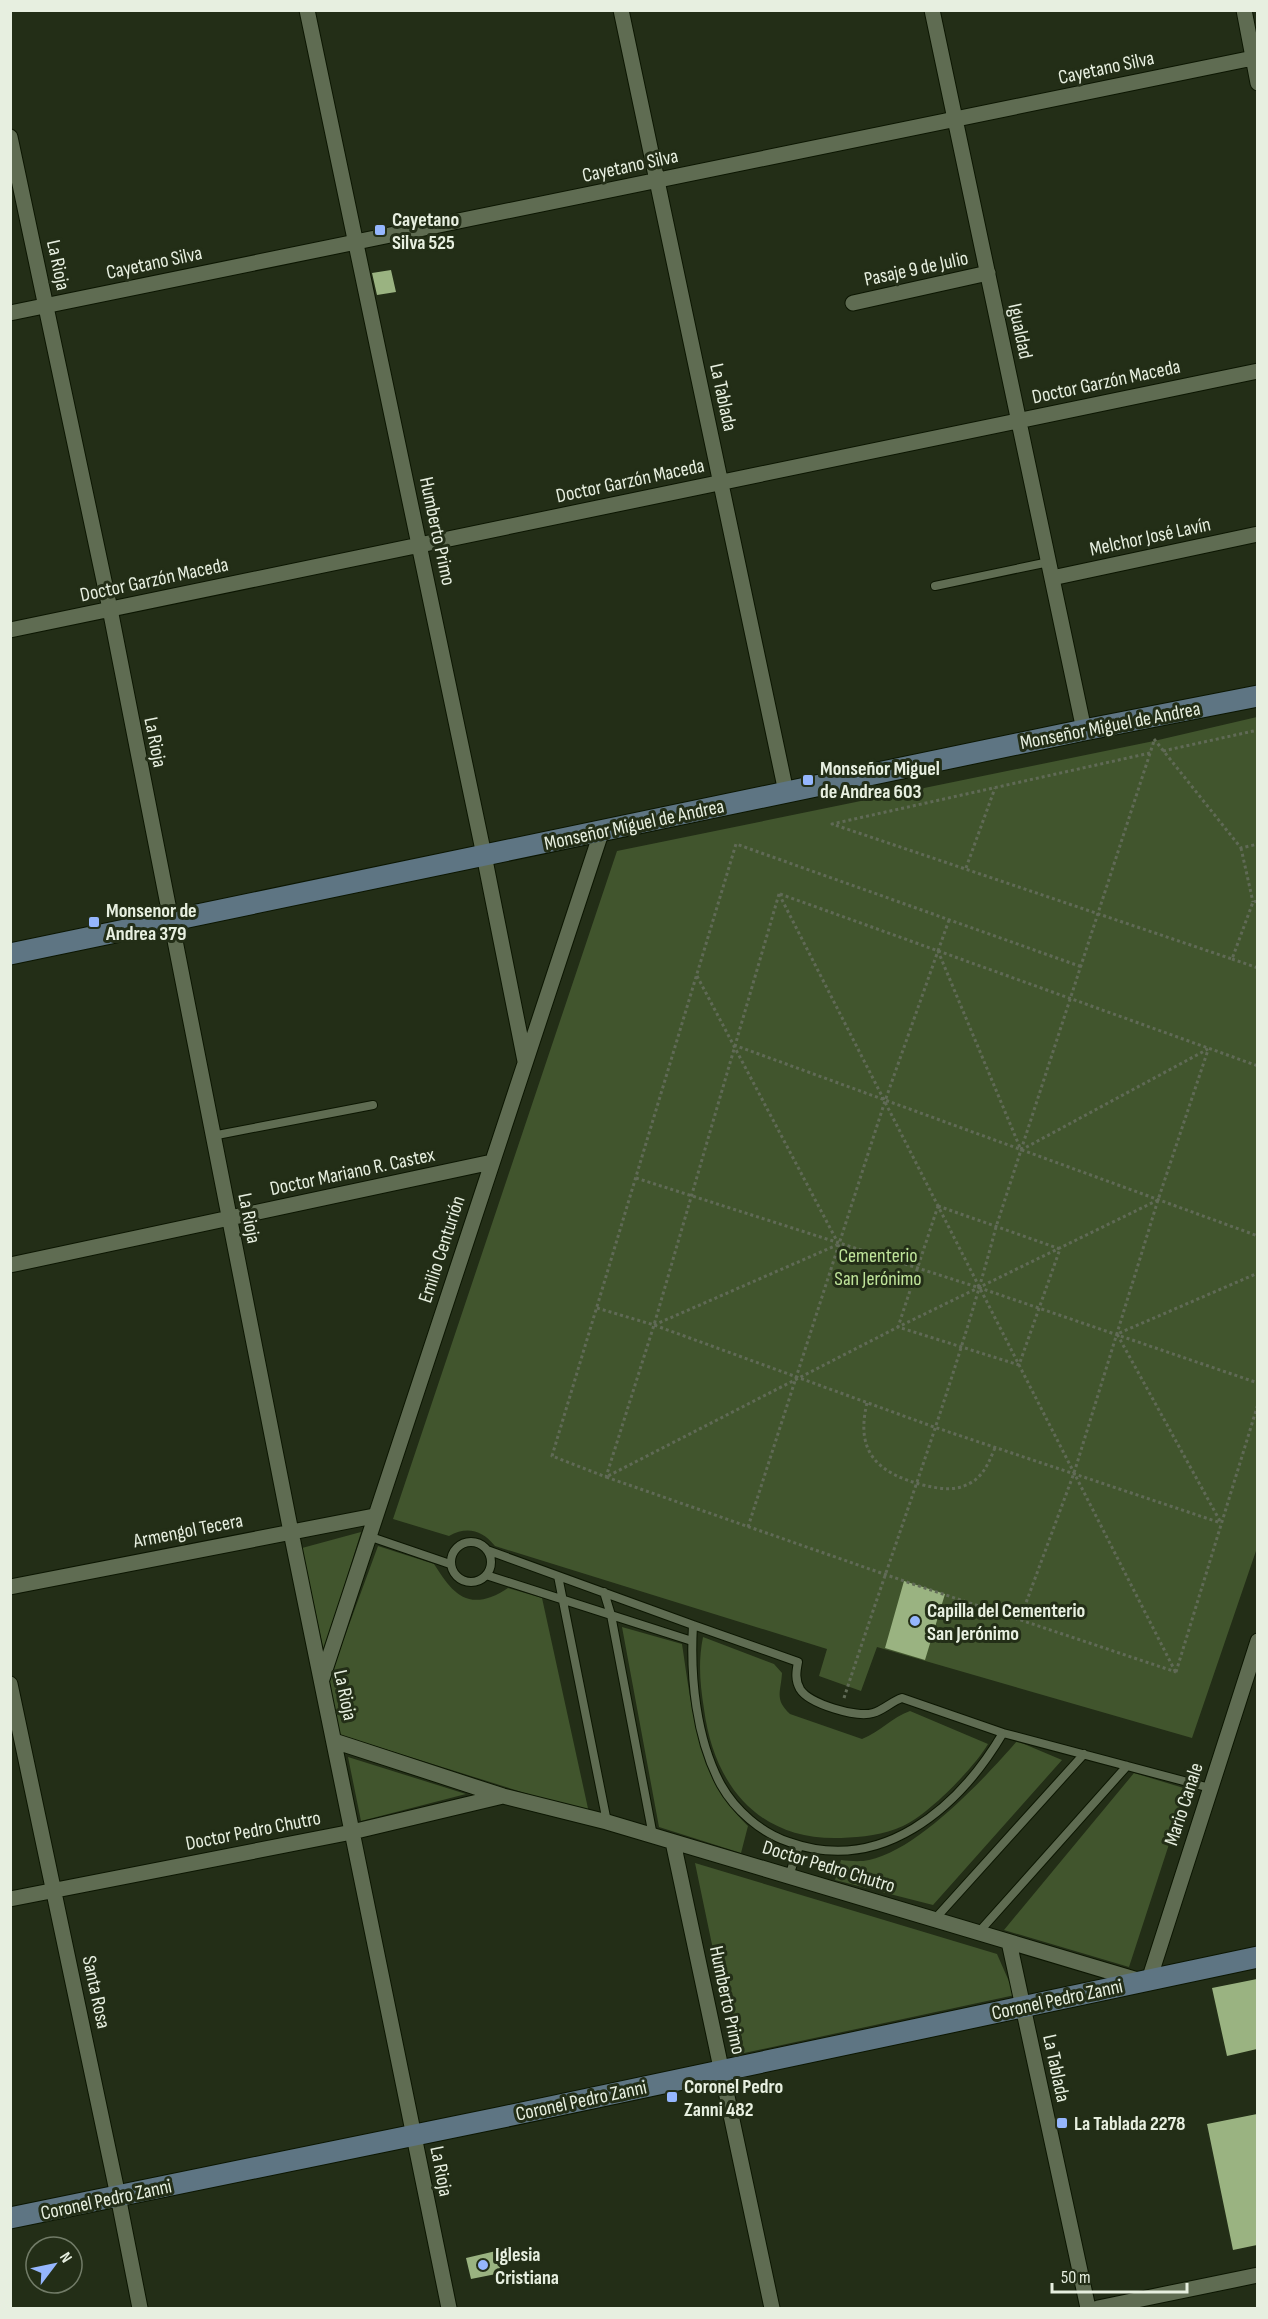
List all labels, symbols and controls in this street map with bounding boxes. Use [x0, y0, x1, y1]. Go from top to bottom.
street label: Cayetano Silva [1056, 46, 1156, 90]
street label: Cayetano Silva [580, 144, 680, 188]
place label: Cayetano Silva 525 [392, 208, 459, 255]
marker: Cayetano Silva 525 [373, 223, 387, 237]
street label: La Rioja [41, 238, 75, 293]
street label: Cayetano Silva [104, 241, 204, 285]
street label: Pasaje 9 de Julio [862, 246, 970, 292]
street label: Igualdad [1002, 301, 1038, 361]
street label: Doctor Garzón Maceda [1030, 355, 1183, 409]
street label: La Tablada [704, 361, 742, 433]
street label: Doctor Garzón Maceda [554, 454, 707, 508]
street label: Humberto Primo [414, 475, 460, 588]
street label: Melchor José Lavín [1087, 512, 1213, 562]
street label: Doctor Garzón Maceda [78, 553, 231, 607]
street label: Monseñor Miguel de Andrea [1018, 697, 1202, 755]
street label: La Rioja [138, 715, 172, 769]
place label: Monseñor Miguel de Andrea 603 [820, 757, 940, 804]
marker: Monseñor Miguel de Andrea 603 [801, 773, 815, 787]
street label: Monseñor Miguel de Andrea [542, 794, 726, 856]
place label: Monsenor de Andrea 379 [105, 899, 197, 946]
marker: Monsenor de Andrea 379 [87, 915, 101, 929]
street label: Doctor Mariano R. Castex [268, 1143, 437, 1201]
street label: La Rioja [232, 1191, 266, 1245]
street label: Emilio Centurión [413, 1193, 471, 1306]
park label: Cementerio San Jerónimo [834, 1244, 922, 1291]
street label: Armengol Tecera [130, 1509, 245, 1554]
place label: Capilla del Cementerio San Jerónimo [927, 1599, 1085, 1646]
marker: Capilla del Cementerio San Jerónimo [908, 1614, 922, 1628]
street label: La Rioja [328, 1668, 362, 1723]
street label: Mario Canale [1159, 1760, 1209, 1849]
street label: Doctor Pedro Chutro [183, 1806, 323, 1856]
street label: Doctor Pedro Chutro [760, 1835, 898, 1899]
street label: Humberto Primo [704, 1944, 750, 2057]
street label: Santa Rosa [77, 1954, 115, 2031]
street label: Coronel Pedro Zanni [989, 1974, 1125, 2026]
street label: La Tablada [1037, 2032, 1075, 2104]
street label: Coronel Pedro Zanni [513, 2075, 649, 2127]
place label: Coronel Pedro Zanni 482 [684, 2075, 783, 2122]
marker: Coronel Pedro Zanni 482 [665, 2090, 679, 2104]
place label: La Tablada 2278 [1074, 2112, 1186, 2136]
marker: La Tablada 2278 [1055, 2116, 1069, 2130]
street label: La Rioja [424, 2144, 458, 2198]
street label: Coronel Pedro Zanni [38, 2174, 174, 2226]
north arrow [24, 2235, 84, 2295]
place label: Iglesia Cristiana [495, 2243, 559, 2290]
text: N [55, 2249, 76, 2267]
scale bar [1052, 2256, 1187, 2294]
marker: Iglesia Cristiana [476, 2258, 490, 2272]
text: 50 m [1061, 2267, 1091, 2288]

